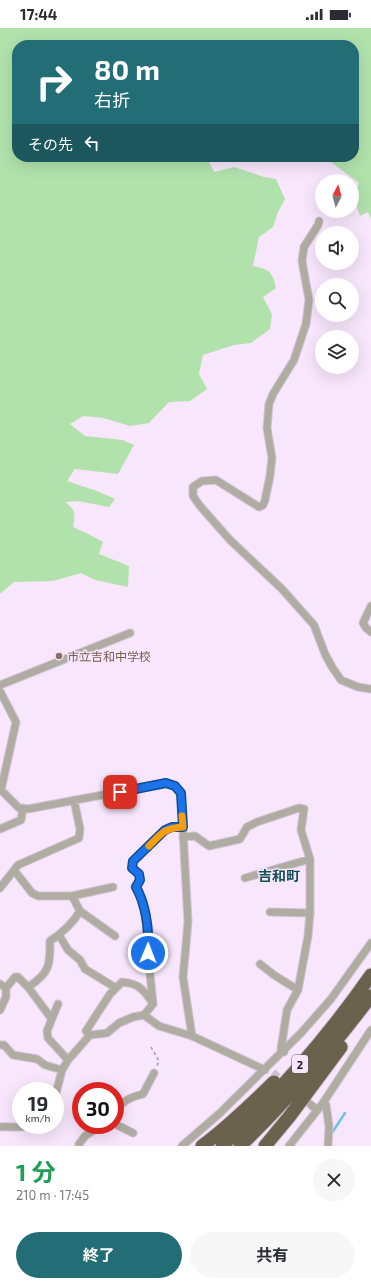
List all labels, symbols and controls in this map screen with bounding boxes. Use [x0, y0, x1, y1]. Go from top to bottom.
text: 17:44 [20, 5, 57, 23]
text: 80 m [94, 52, 160, 86]
icon: right [28, 56, 80, 108]
text: 右折 [94, 89, 130, 111]
icon: left [81, 132, 103, 154]
text: その先 [28, 135, 73, 153]
north arrow [315, 174, 359, 218]
map controls [315, 174, 359, 374]
button: sound [315, 226, 359, 270]
button: search [315, 278, 359, 322]
button: layers [315, 330, 359, 374]
place label: 市立吉和中学校 [67, 649, 151, 663]
marker: 市立吉和中学校 [54, 651, 64, 661]
pin [103, 775, 137, 809]
icon: arrive [109, 781, 131, 803]
district label: 吉和町 [258, 867, 300, 884]
position arrow [127, 932, 169, 974]
road number: 2 [292, 1055, 308, 1073]
speed limit sign: 30 [72, 1082, 124, 1134]
text: 19 [28, 1091, 48, 1115]
text: km/h [26, 1112, 50, 1124]
text: 1 分 [16, 1157, 56, 1186]
button: close [313, 1159, 355, 1201]
text: 210 m · 17:45 [16, 1187, 89, 1203]
button: 終了 [16, 1232, 182, 1278]
button: 共有 [190, 1232, 355, 1278]

